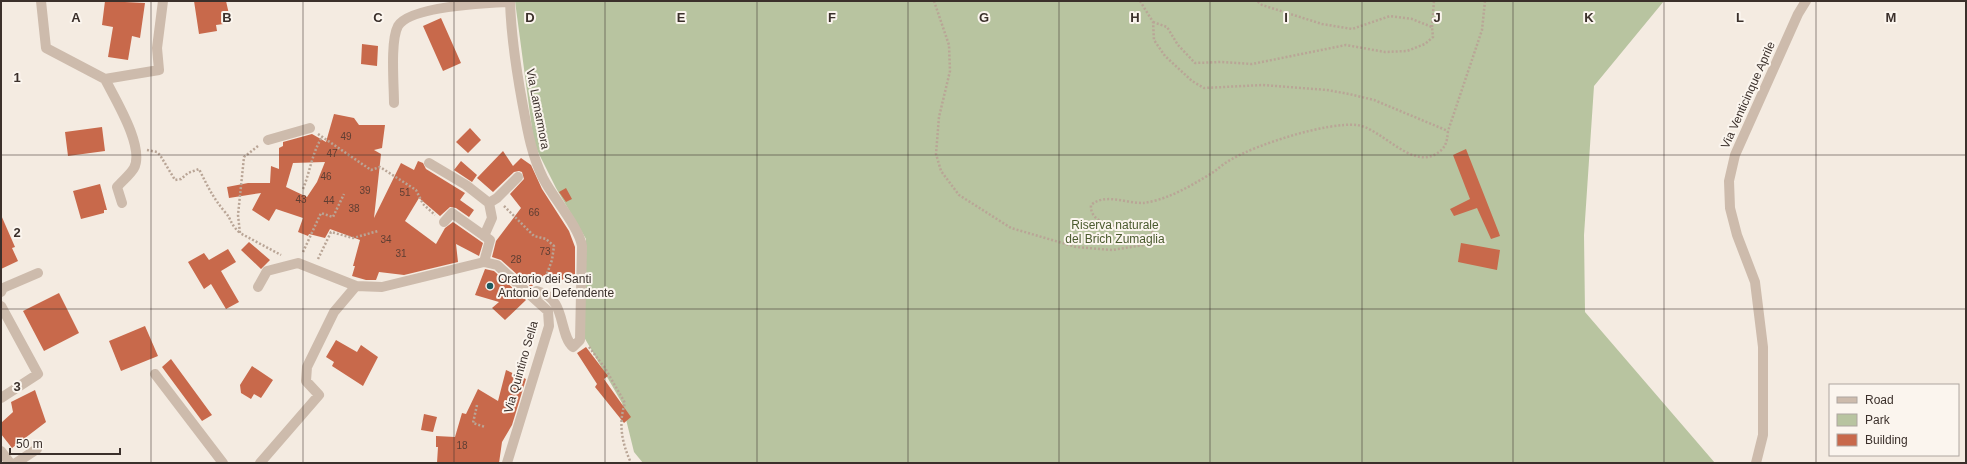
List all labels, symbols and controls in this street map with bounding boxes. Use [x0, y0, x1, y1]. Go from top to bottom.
text: A [71, 10, 81, 25]
text: B [222, 10, 232, 25]
text: C [373, 10, 383, 25]
text: D [525, 10, 535, 25]
text: E [677, 10, 686, 25]
text: F [828, 10, 836, 25]
text: G [979, 10, 989, 25]
text: H [1130, 10, 1140, 25]
text: I [1284, 10, 1288, 25]
text: J [1433, 10, 1441, 25]
text: K [1584, 10, 1594, 25]
text: L [1736, 10, 1744, 25]
text: M [1886, 10, 1896, 25]
street label: Via Venticinque Aprile [1718, 39, 1778, 151]
street label: Via Lamarmora [523, 68, 553, 151]
text: 1 [13, 70, 21, 85]
house number: 49 [340, 131, 352, 142]
house number: 47 [326, 148, 338, 159]
house number: 46 [320, 171, 332, 182]
house number: 39 [359, 185, 371, 196]
house number: 51 [399, 187, 411, 198]
house number: 43 [295, 194, 307, 205]
house number: 44 [323, 195, 335, 206]
house number: 38 [348, 203, 360, 214]
house number: 66 [528, 207, 540, 218]
park label: Riserva naturale del Brich Zumaglia [1065, 218, 1165, 246]
text: 2 [13, 225, 21, 240]
house number: 34 [380, 234, 392, 245]
house number: 73 [539, 246, 551, 257]
house number: 31 [395, 248, 407, 259]
house number: 28 [510, 254, 522, 265]
place label: Oratorio dei Santi Antonio e Defendente [498, 272, 614, 300]
marker: Oratorio dei Santi Antonio e Defendente [485, 281, 495, 291]
street label: Via Quintino Sella [501, 319, 541, 415]
text: 3 [13, 379, 21, 394]
legend [1829, 384, 1959, 456]
text: Road [1865, 393, 1894, 407]
text: Park [1865, 413, 1891, 427]
scale bar [10, 430, 120, 456]
text: Building [1865, 433, 1908, 447]
text: 50 m [16, 437, 43, 451]
house number: 18 [456, 440, 468, 451]

